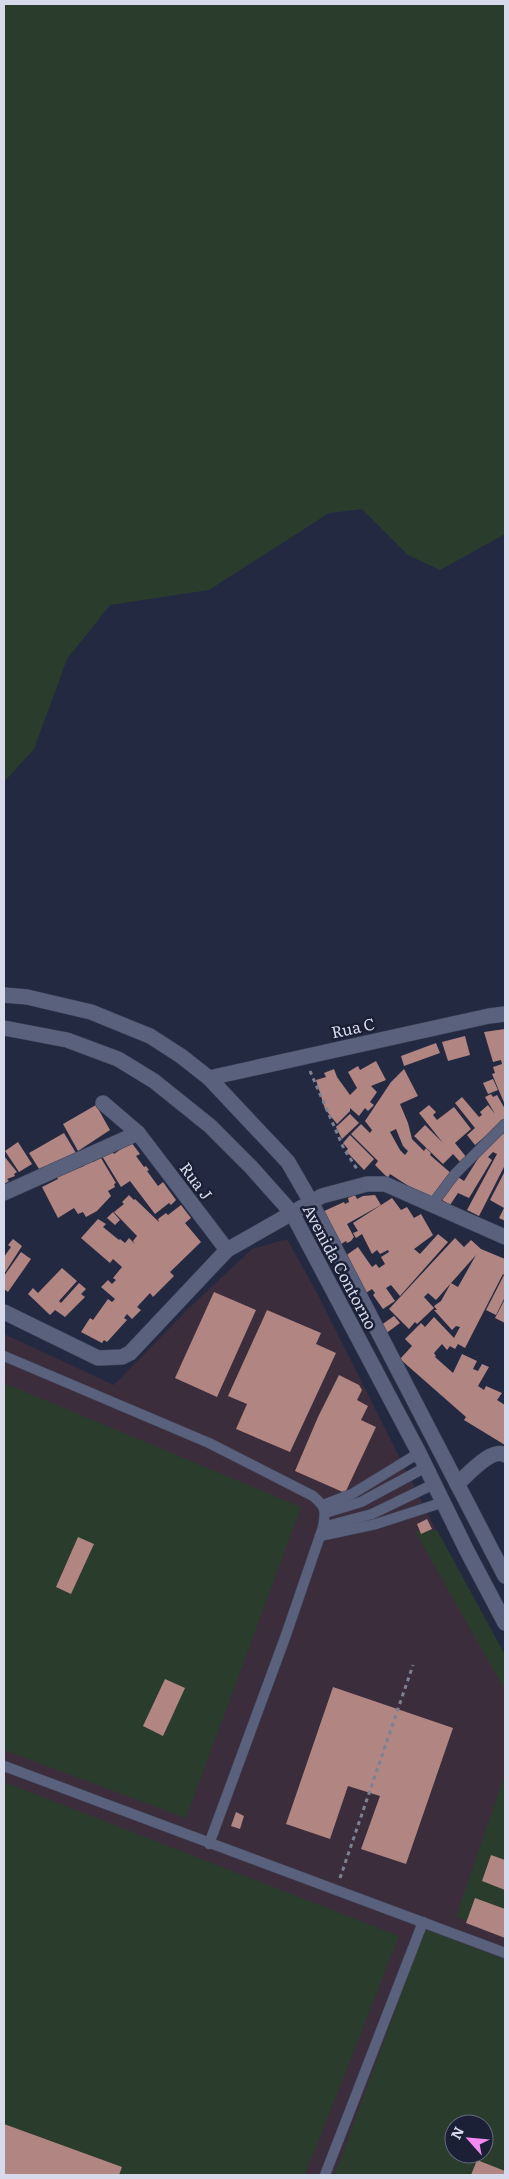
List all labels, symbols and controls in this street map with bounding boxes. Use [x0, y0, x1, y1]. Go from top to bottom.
street label: Rua C [329, 1011, 377, 1043]
street label: Rua J [175, 1156, 219, 1204]
street label: Avenida Contorno [298, 1200, 384, 1333]
north arrow [444, 2114, 494, 2164]
text: N [445, 2123, 468, 2142]

